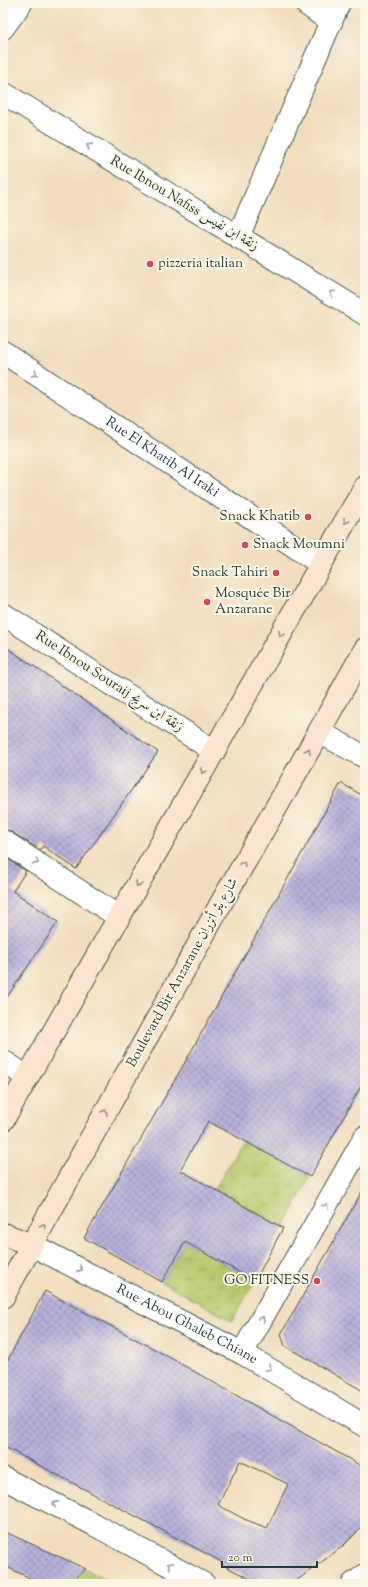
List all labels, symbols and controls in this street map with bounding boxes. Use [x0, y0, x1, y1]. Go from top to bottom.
one-way arrow [86, 143, 93, 150]
street label: Rue Ibnou Nafiss زنقة ابن نفيس [106, 152, 262, 256]
place label: pizzeria italian [158, 254, 243, 274]
marker: pizzeria italian [145, 259, 155, 269]
one-way arrow [329, 291, 336, 298]
one-way arrow [31, 369, 38, 376]
street label: Rue El Khatib Al Iraki [101, 413, 223, 503]
place label: Snack Khatib [219, 507, 300, 527]
marker: Snack Khatib [303, 512, 313, 522]
one-way arrow [343, 517, 350, 524]
place label: Snack Moumni [253, 535, 345, 555]
marker: Snack Moumni [240, 540, 250, 550]
place label: Snack Tahiri [192, 563, 268, 583]
marker: Snack Tahiri [271, 568, 281, 578]
place label: Mosquée Bir Anzarane [215, 584, 291, 620]
marker: Mosquée Bir Anzarane [202, 597, 212, 607]
street label: Rue Ibnou Souraij زنقة ابن سريج [30, 626, 187, 738]
one-way arrow [279, 630, 286, 637]
one-way arrow [303, 748, 310, 755]
one-way arrow [200, 767, 207, 774]
one-way arrow [31, 857, 38, 864]
one-way arrow [239, 861, 246, 868]
street label: Boulevard Bir Anzarane شارع بئر أنزران [121, 874, 244, 1071]
one-way arrow [136, 880, 143, 887]
one-way arrow [101, 1109, 108, 1117]
one-way arrow [321, 1203, 328, 1210]
one-way arrow [38, 1223, 45, 1230]
one-way arrow [75, 1264, 83, 1271]
place label: GO FITNESS [224, 1271, 309, 1291]
marker: GO FITNESS [312, 1276, 322, 1286]
street label: Rue Abou Ghaleb Chiane [113, 1280, 261, 1370]
one-way arrow [257, 1316, 264, 1323]
one-way arrow [265, 1364, 272, 1371]
one-way arrow [52, 1502, 59, 1509]
scale bar [222, 1543, 317, 1569]
text: 20 m [228, 1549, 253, 1567]
one-way arrow [167, 1563, 174, 1570]

